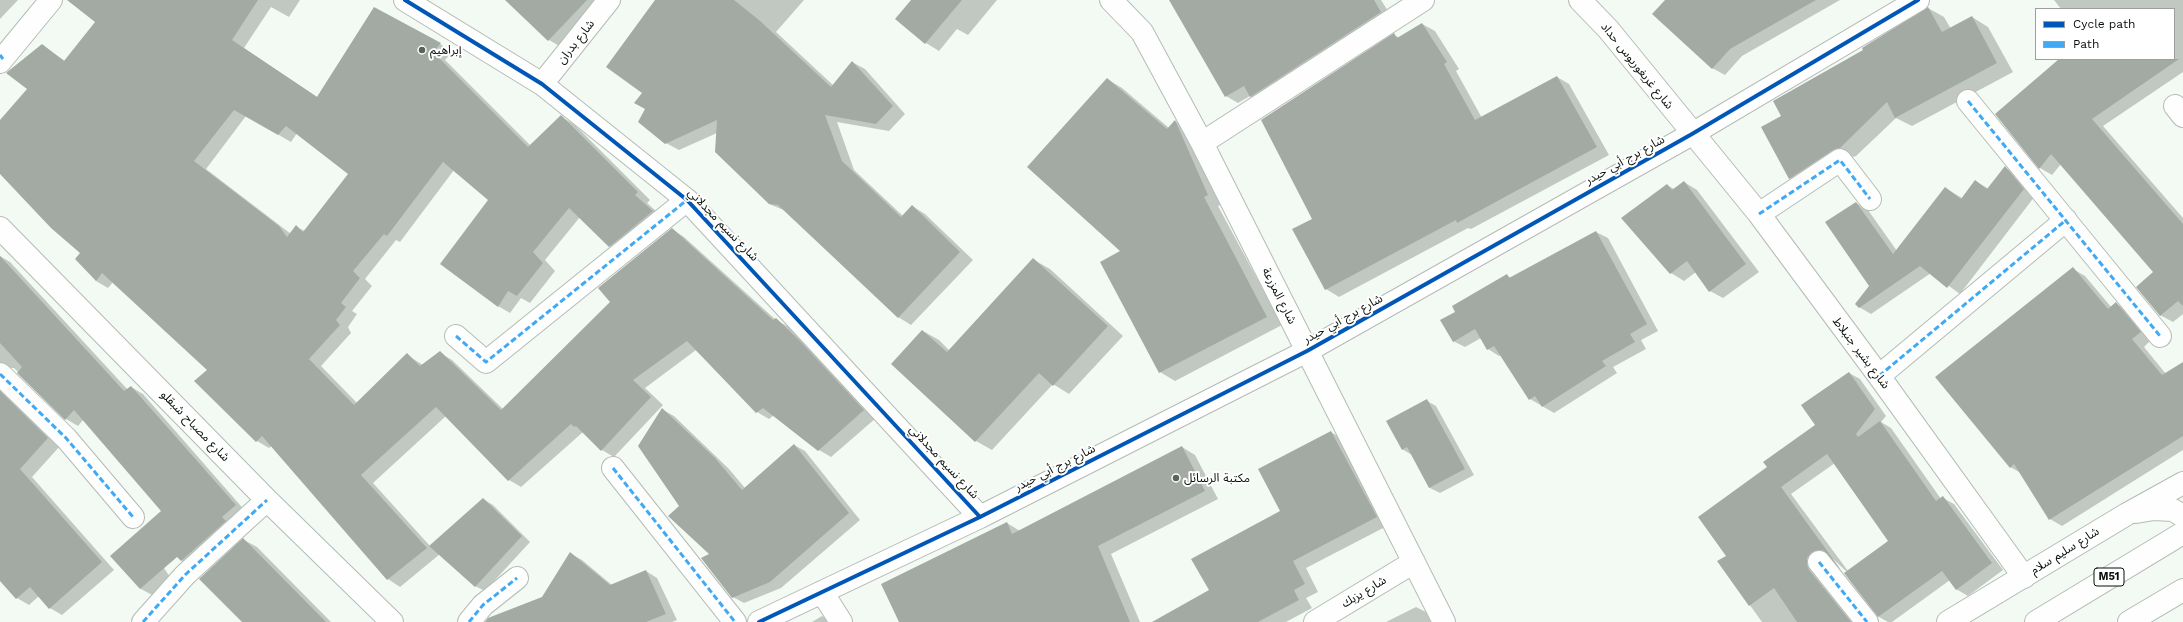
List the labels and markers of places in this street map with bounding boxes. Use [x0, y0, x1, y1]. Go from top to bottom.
place label: إبراهيم [430, 43, 461, 57]
marker: إبراهيم [417, 45, 427, 55]
place label: مكتبة الرسائل [1184, 471, 1250, 485]
marker: مكتبة الرسائل [1171, 473, 1181, 483]

